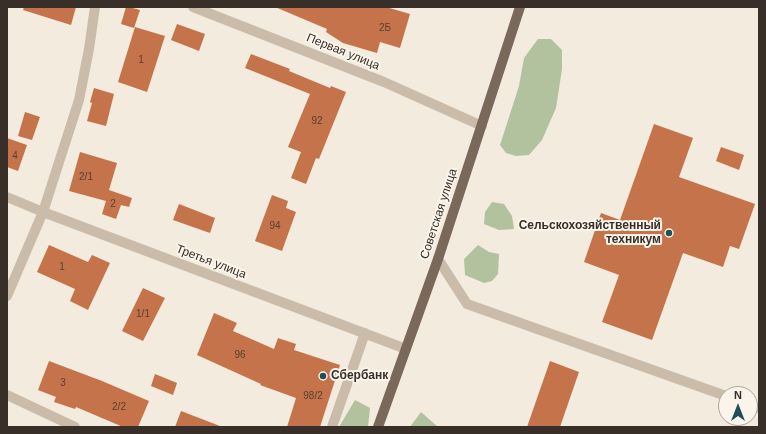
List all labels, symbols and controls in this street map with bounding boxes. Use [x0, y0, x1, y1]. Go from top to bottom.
house number: 2Б [379, 22, 391, 34]
street label: Первая улица [304, 31, 382, 73]
house number: 1 [138, 54, 144, 66]
house number: 92 [311, 115, 323, 127]
house number: 4 [12, 150, 18, 162]
street label: Советская улица [418, 167, 460, 261]
house number: 2/1 [79, 171, 93, 183]
house number: 2 [110, 198, 116, 210]
place label: Сельскохозяйственный техникум [519, 219, 661, 247]
house number: 94 [269, 220, 281, 232]
marker: Сельскохозяйственный техникум [664, 228, 674, 238]
street label: Третья улица [174, 242, 248, 282]
house number: 1 [59, 261, 65, 273]
house number: 1/1 [136, 308, 150, 320]
house number: 96 [234, 349, 246, 361]
place label: Сбербанк [331, 369, 388, 383]
marker: Сбербанк [318, 371, 328, 381]
house number: 3 [60, 377, 66, 389]
north arrow [718, 386, 758, 426]
text: N [734, 389, 742, 401]
house number: 98/2 [303, 390, 323, 402]
house number: 2/2 [112, 401, 126, 413]

